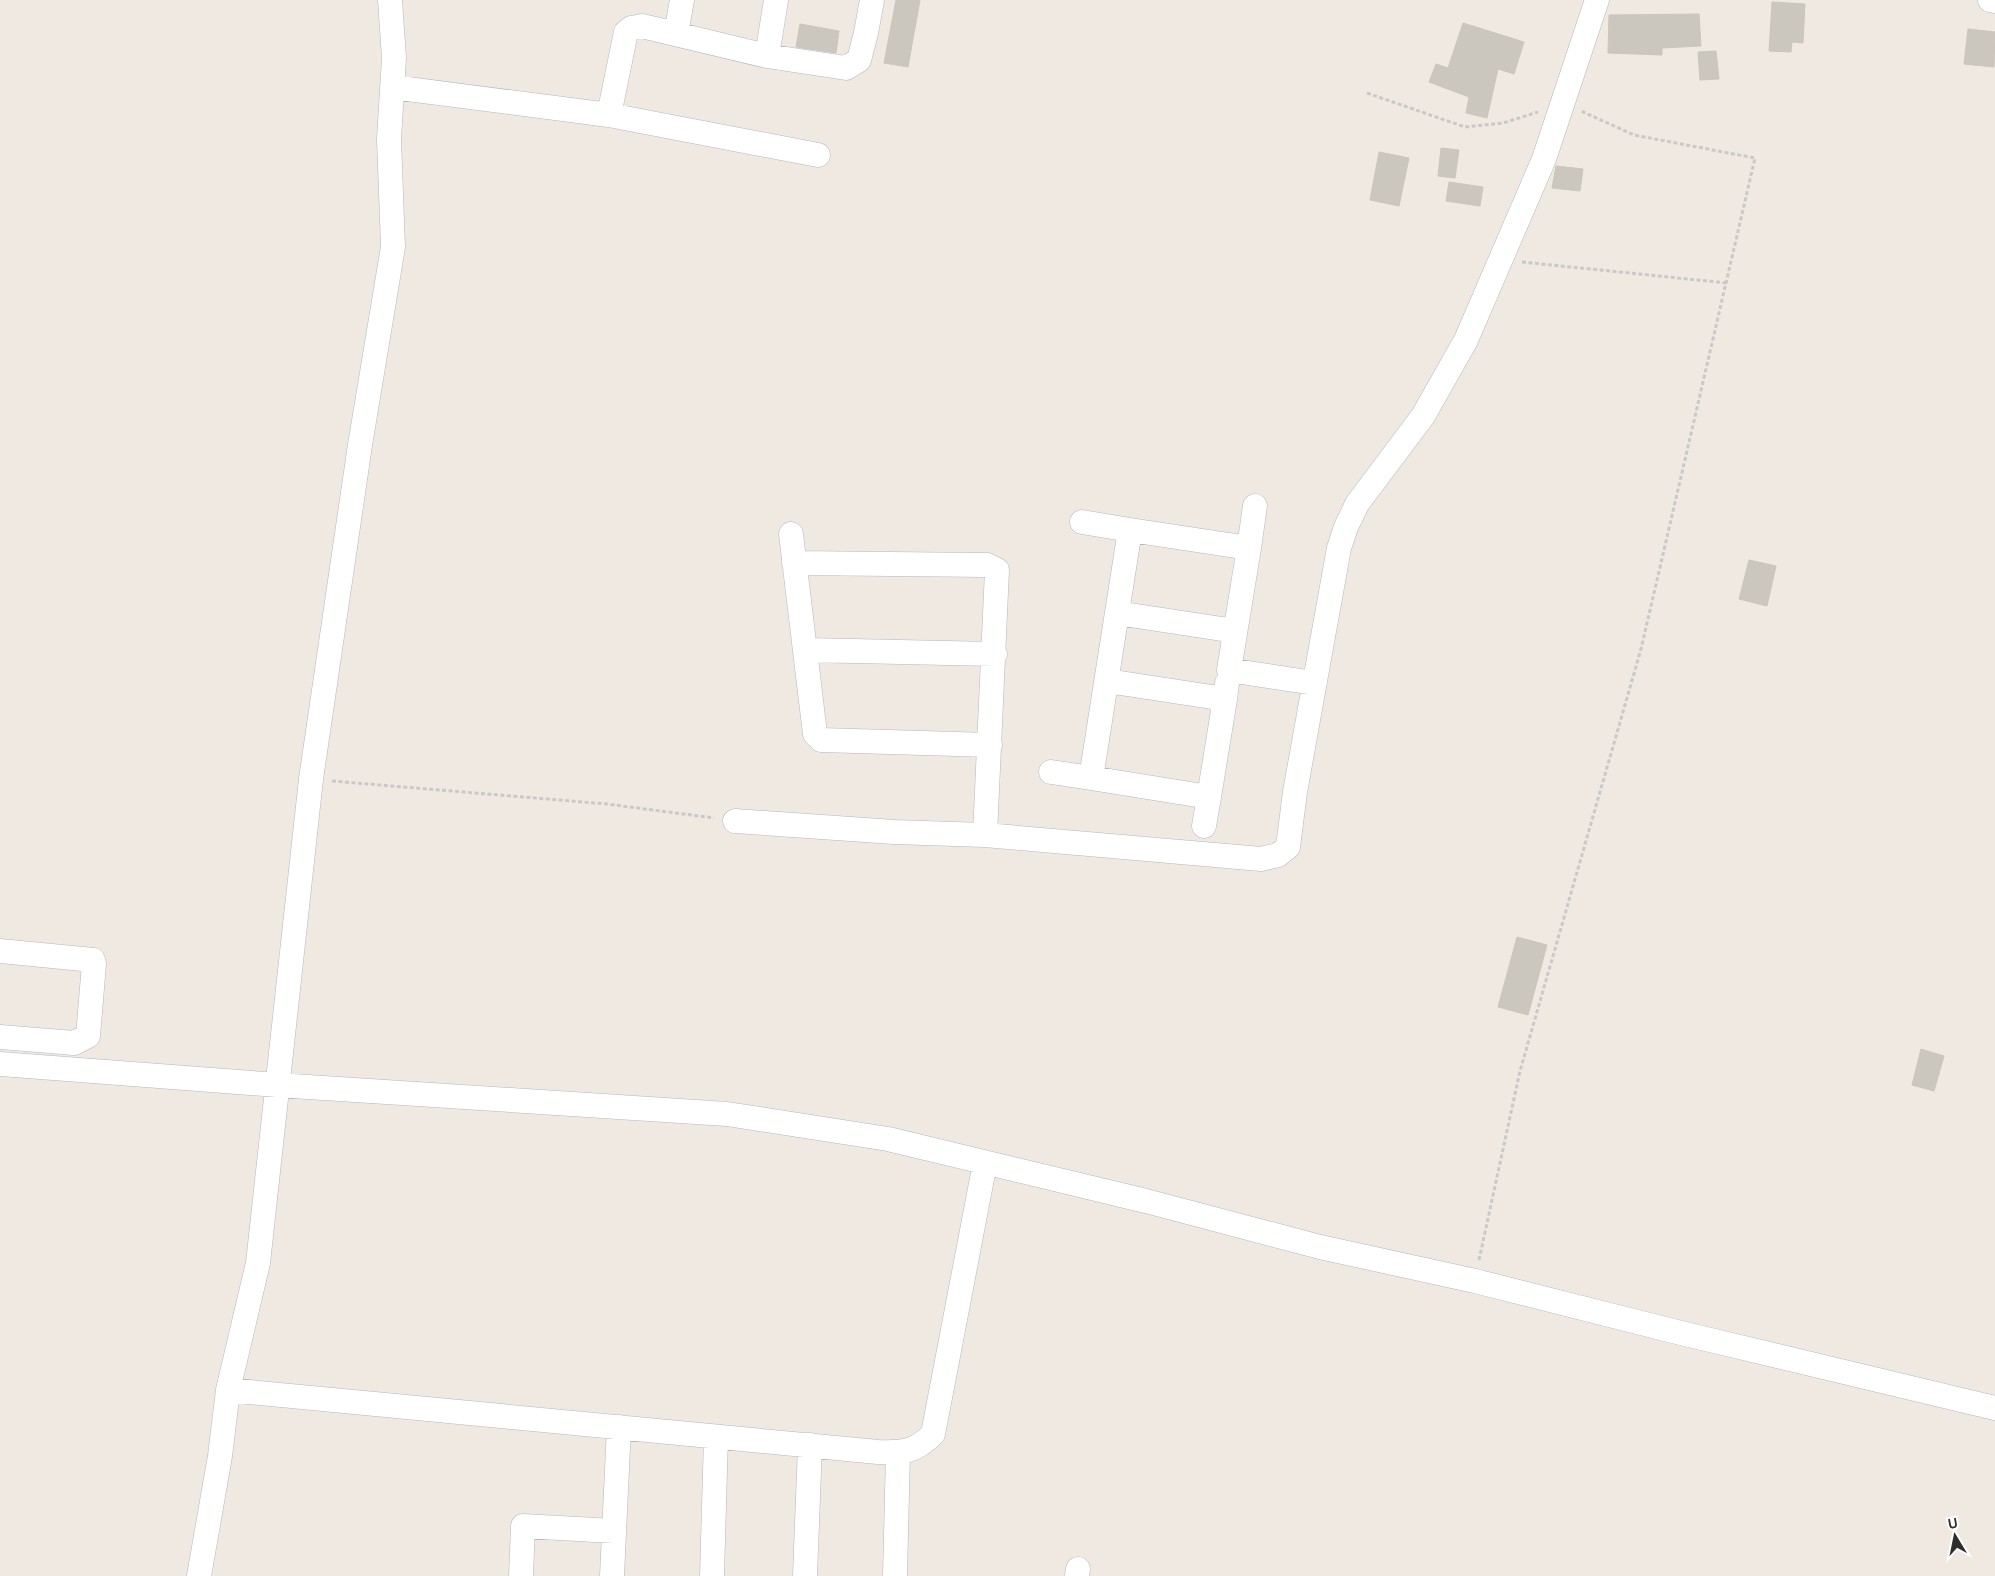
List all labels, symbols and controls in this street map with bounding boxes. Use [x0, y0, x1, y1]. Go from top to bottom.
north arrow [1930, 1511, 1980, 1561]
text: U [1947, 1515, 1959, 1534]

